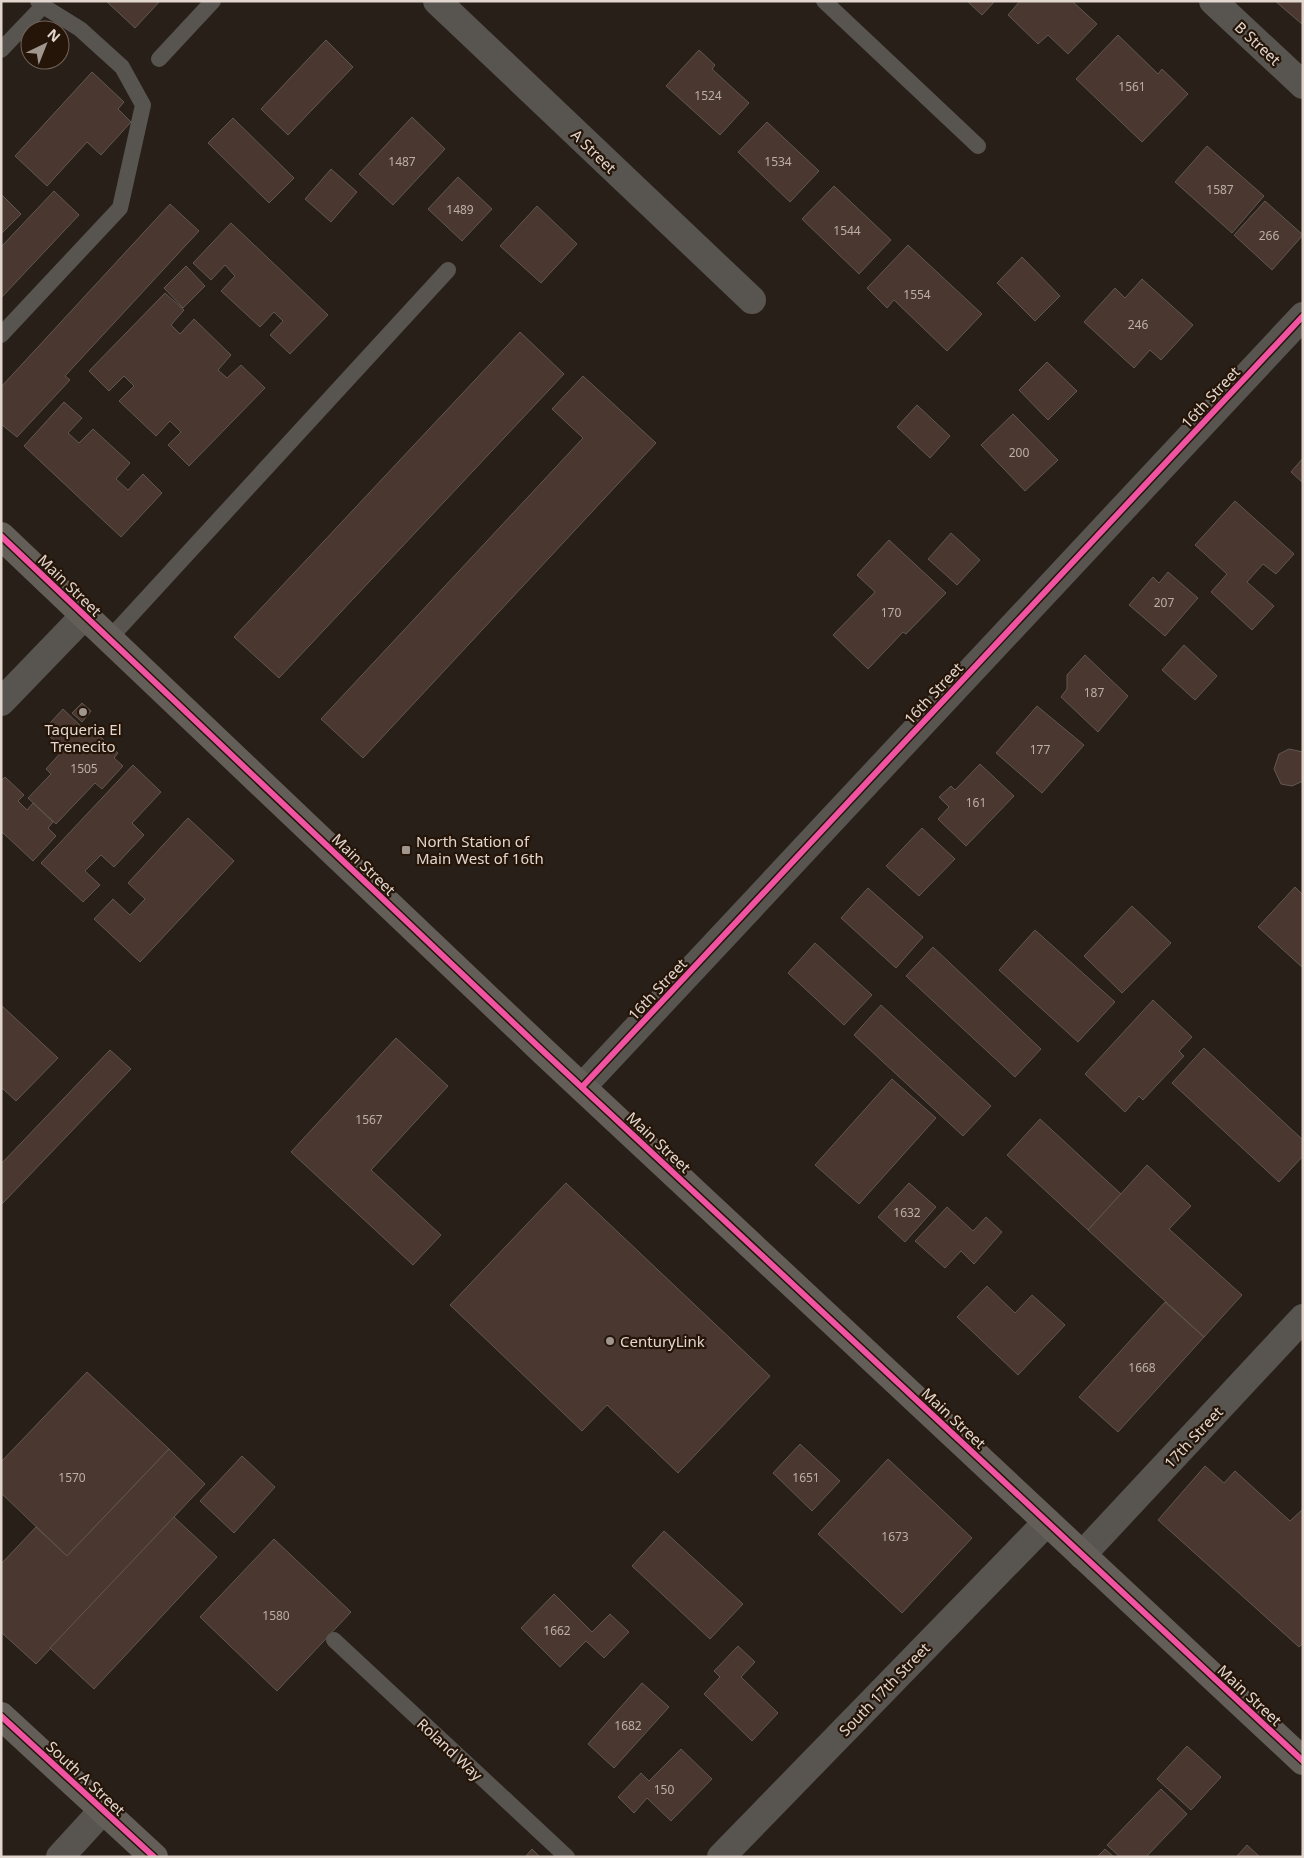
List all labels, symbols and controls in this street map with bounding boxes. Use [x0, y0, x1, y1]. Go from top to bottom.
street label: B Street [1231, 17, 1286, 70]
north arrow [20, 20, 70, 70]
text: N [44, 24, 65, 46]
house number: 1561 [1118, 78, 1146, 95]
house number: 1524 [694, 87, 722, 104]
street label: A Street [567, 125, 621, 178]
house number: 1487 [388, 153, 416, 170]
house number: 1534 [764, 153, 792, 170]
house number: 1587 [1206, 181, 1234, 198]
house number: 1489 [446, 201, 474, 218]
house number: 1544 [833, 222, 861, 239]
house number: 266 [1259, 227, 1279, 244]
house number: 1554 [903, 286, 931, 303]
house number: 246 [1128, 316, 1148, 333]
street label: 16th Street [1176, 361, 1244, 432]
house number: 200 [1009, 444, 1029, 461]
street label: Main Street [34, 550, 106, 621]
house number: 207 [1154, 594, 1174, 611]
house number: 170 [881, 604, 901, 621]
street label: 16th Street [899, 657, 967, 728]
house number: 187 [1084, 684, 1104, 701]
marker: Taqueria El Trenecito [77, 706, 89, 718]
place label: Taqueria El Trenecito [44, 719, 122, 756]
house number: 177 [1030, 741, 1050, 758]
house number: 1505 [70, 760, 98, 777]
house number: 161 [966, 794, 986, 811]
street label: Main Street [328, 829, 400, 900]
place label: North Station of Main West of 16th [416, 831, 544, 868]
marker: North Station of Main West of 16th [400, 844, 412, 856]
street label: 16th Street [623, 953, 691, 1024]
street label: Main Street [623, 1107, 696, 1177]
house number: 1567 [355, 1111, 383, 1128]
house number: 1632 [893, 1204, 921, 1221]
place label: CenturyLink [620, 1331, 705, 1351]
marker: CenturyLink [604, 1335, 616, 1347]
house number: 1668 [1128, 1359, 1156, 1376]
street label: Main Street [918, 1383, 991, 1453]
street label: 17th Street [1159, 1401, 1227, 1472]
house number: 1570 [58, 1469, 86, 1486]
house number: 1651 [792, 1469, 820, 1486]
house number: 1673 [881, 1528, 909, 1545]
house number: 1580 [262, 1607, 290, 1624]
house number: 1662 [543, 1622, 571, 1639]
street label: South 17th Street [834, 1637, 934, 1740]
street label: Main Street [1214, 1660, 1287, 1730]
street label: Roland Way [413, 1713, 487, 1785]
house number: 1682 [614, 1717, 642, 1734]
street label: South A Street [42, 1736, 130, 1820]
house number: 150 [654, 1781, 674, 1798]

